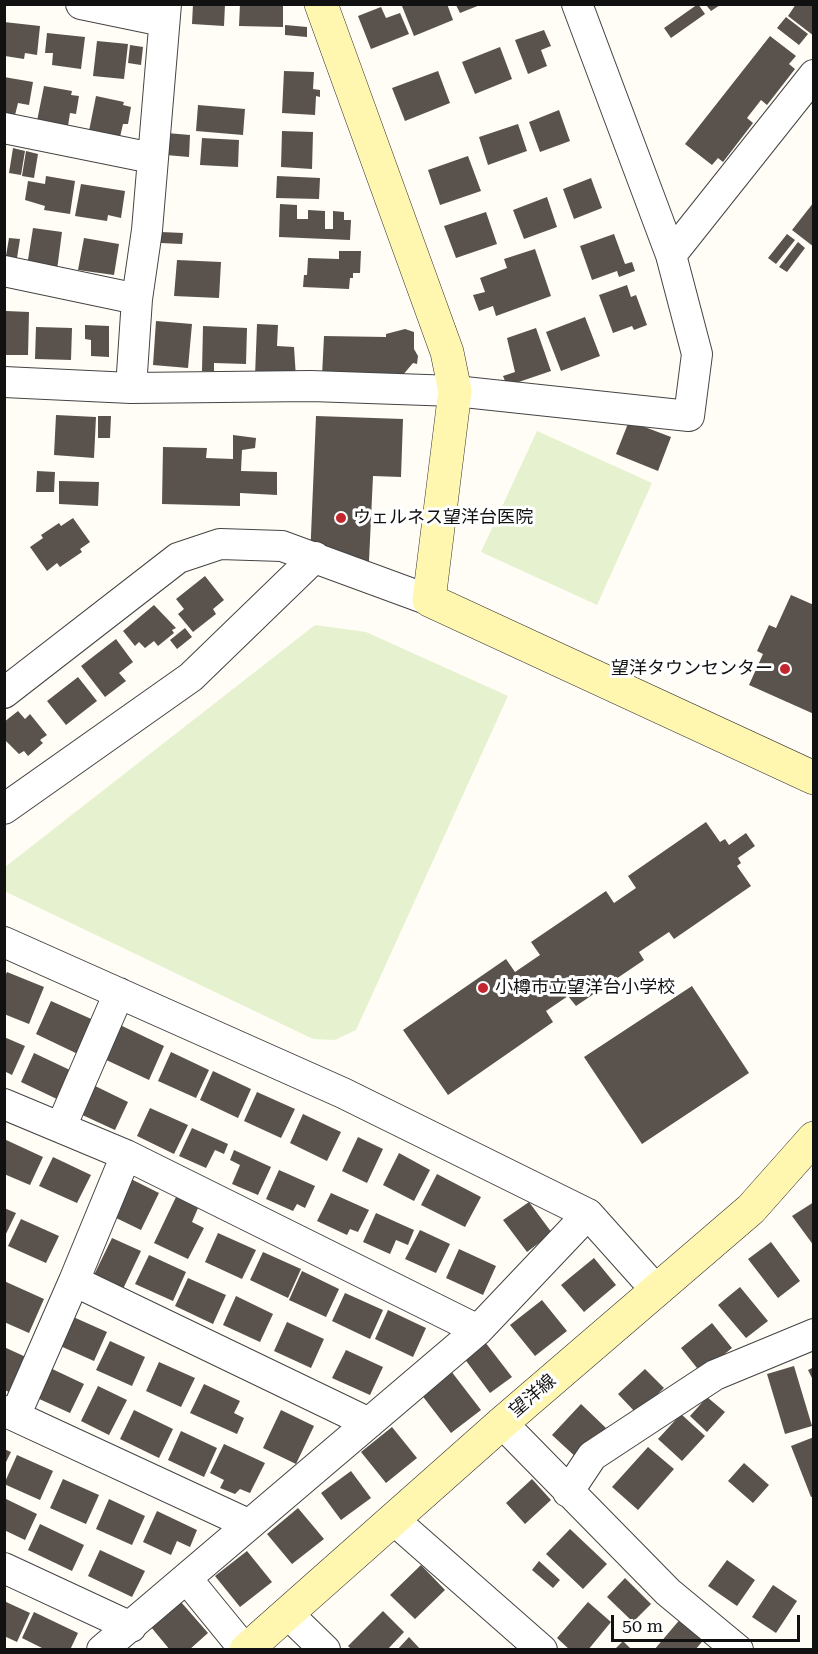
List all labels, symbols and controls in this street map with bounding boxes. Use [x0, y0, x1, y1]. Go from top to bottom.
place label: ウェルネス望洋台医院 [353, 507, 533, 529]
marker: ウェルネス望洋台医院 [334, 511, 348, 525]
place label: 望洋タウンセンター [611, 658, 773, 680]
marker: 望洋タウンセンター [778, 662, 792, 676]
place label: 小樽市立望洋台小学校 [495, 977, 675, 999]
marker: 小樽市立望洋台小学校 [476, 981, 490, 995]
street label: 望洋線 [506, 1370, 560, 1422]
scale bar [614, 1603, 803, 1641]
text: 50 m [622, 1615, 663, 1636]

